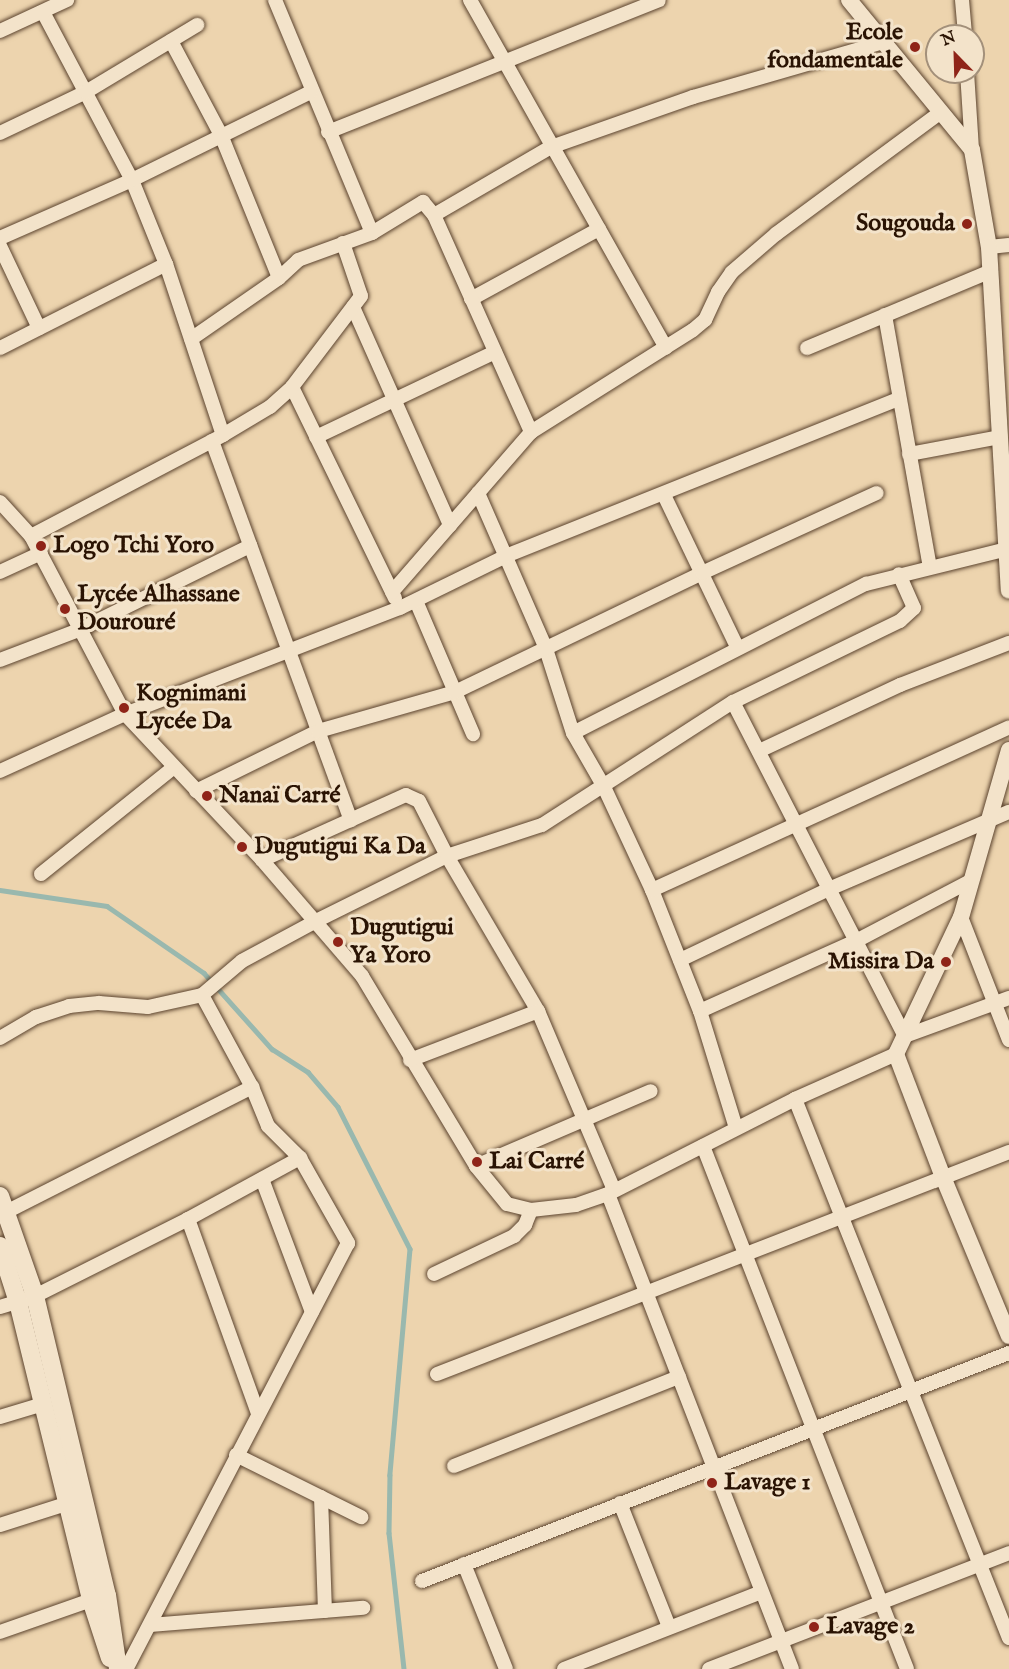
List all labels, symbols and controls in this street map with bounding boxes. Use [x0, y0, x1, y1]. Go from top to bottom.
place label: Ecole fondamentale [767, 19, 903, 75]
north arrow [925, 24, 985, 84]
text: N [938, 27, 959, 51]
marker: Ecole fondamentale [908, 40, 922, 54]
place label: Sougouda [856, 210, 955, 238]
marker: Sougouda [960, 217, 974, 231]
place label: Logo Tchi Yoro [53, 532, 214, 560]
marker: Logo Tchi Yoro [34, 539, 48, 553]
place label: Lycée Alhassane Dourouré [77, 581, 240, 637]
marker: Lycée Alhassane Dourouré [58, 602, 72, 616]
place label: Kognimani Lycée Da [136, 680, 247, 736]
marker: Kognimani Lycée Da [117, 701, 131, 715]
place label: Nanaï Carré [219, 782, 340, 810]
marker: Nanaï Carré [200, 789, 214, 803]
place label: Dugutigui Ka Da [254, 833, 426, 861]
marker: Dugutigui Ka Da [235, 840, 249, 854]
place label: Dugutigui Ya Yoro [350, 914, 454, 970]
marker: Dugutigui Ya Yoro [331, 935, 345, 949]
place label: Missira Da [828, 948, 934, 976]
marker: Missira Da [939, 955, 953, 969]
place label: Lai Carré [489, 1148, 584, 1176]
marker: Lai Carré [470, 1155, 484, 1169]
place label: Lavage 1 [724, 1469, 810, 1497]
marker: Lavage 1 [705, 1476, 719, 1490]
place label: Lavage 2 [826, 1613, 915, 1641]
marker: Lavage 2 [807, 1620, 821, 1634]

